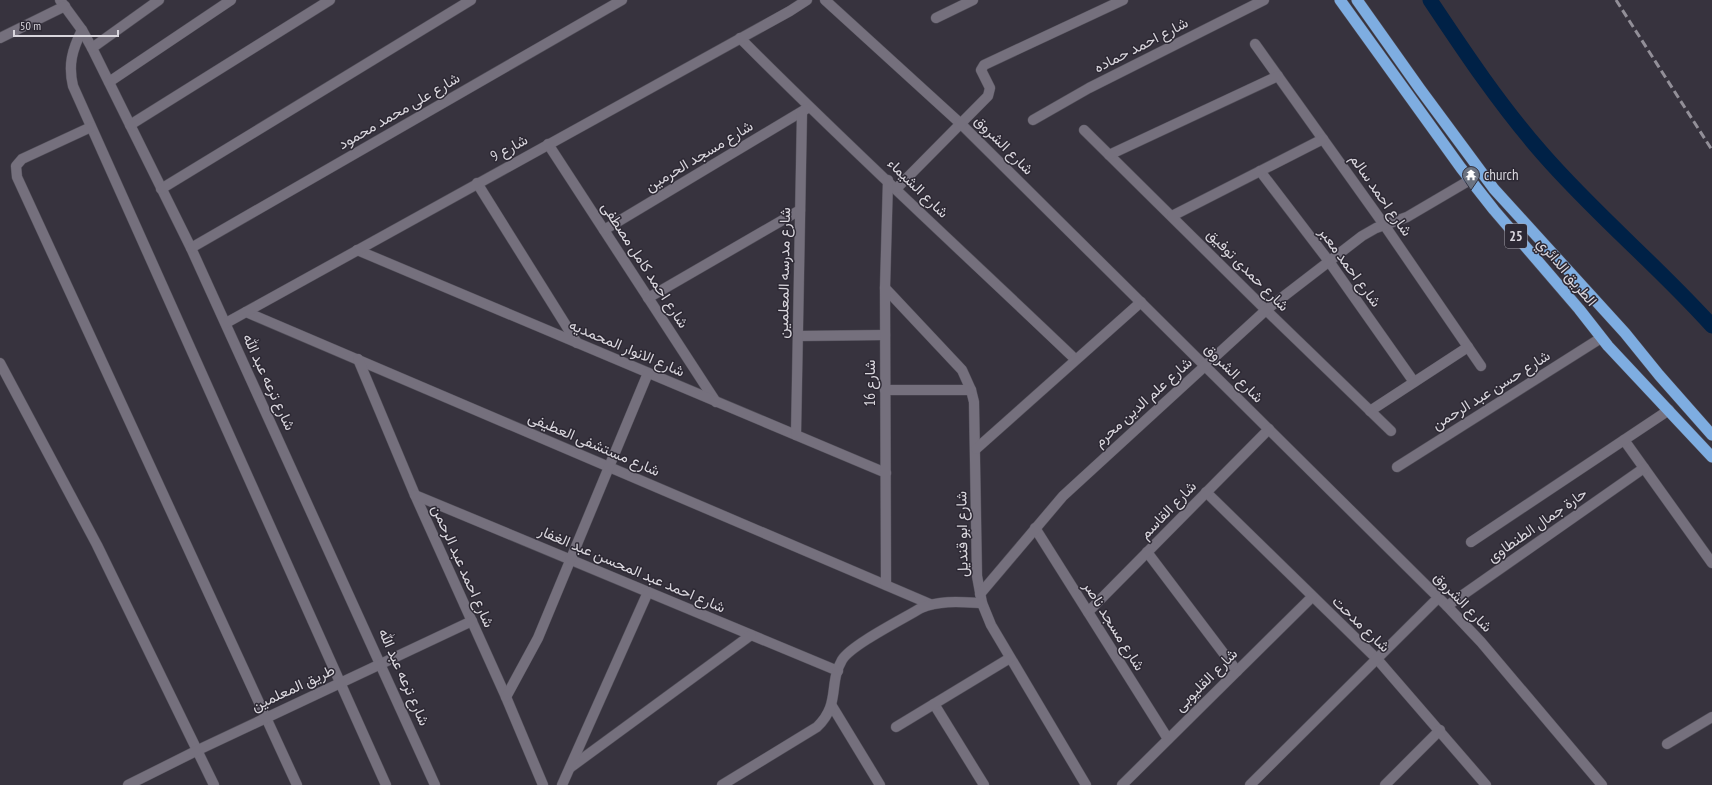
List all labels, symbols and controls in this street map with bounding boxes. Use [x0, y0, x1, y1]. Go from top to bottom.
scale bar [14, 12, 118, 38]
street label: شارع احمد حماده [1090, 13, 1192, 78]
text: 50 m [20, 18, 41, 33]
street label: شارع على محمد محمود [334, 68, 464, 155]
street label: شارع الشروق [969, 111, 1038, 180]
street label: شارع مسجد الحرمين [641, 116, 757, 197]
street label: شارع 9 [487, 129, 532, 167]
street label: شارع احمد سالم [1344, 150, 1417, 241]
street label: شارع الشيماء [882, 154, 953, 223]
temple icon: church [1461, 165, 1481, 190]
place label: church [1484, 165, 1519, 184]
street label: شارع احمد كامل مصطفى [596, 198, 693, 333]
street label: شارع مدرسه المعلمين [773, 207, 796, 339]
street label: شارع احمد معبر [1313, 222, 1386, 312]
street label: شارع حمدى توفيق [1202, 224, 1294, 316]
road number: 25 [1505, 224, 1527, 248]
street label: الطريق الدائري [1530, 234, 1601, 312]
street label: شارع الانوار المحمديه [566, 315, 688, 382]
street label: شارع ترعه عبد الله [237, 330, 300, 434]
street label: شارع الشروق [1199, 339, 1268, 408]
street label: شارع حسن عبد الرحمن [1428, 345, 1555, 435]
street label: شارع علم الدين محرم [1090, 353, 1197, 452]
street label: شارع 16 [860, 359, 881, 406]
street label: شارع مستشفى العطيفى [525, 407, 663, 482]
street label: شارع القاسم [1135, 476, 1202, 544]
street label: حارة جمال الطنطاوى [1483, 483, 1591, 567]
street label: شارع ابو قنديل [951, 491, 974, 577]
street label: شارع احمد عبد الرحمن [426, 501, 499, 631]
street label: شارع احمد عبد المحسن عبد الغفار [534, 520, 729, 618]
street label: شارع الشروق [1429, 568, 1497, 637]
street label: شارع مسجد ناصر [1077, 577, 1150, 675]
street label: شارع مدحت [1327, 591, 1394, 657]
street label: شارع ترعه عبد الله [373, 625, 434, 729]
street label: شارع القليوبى [1170, 644, 1243, 717]
street label: طريق المعلمين [248, 660, 338, 716]

